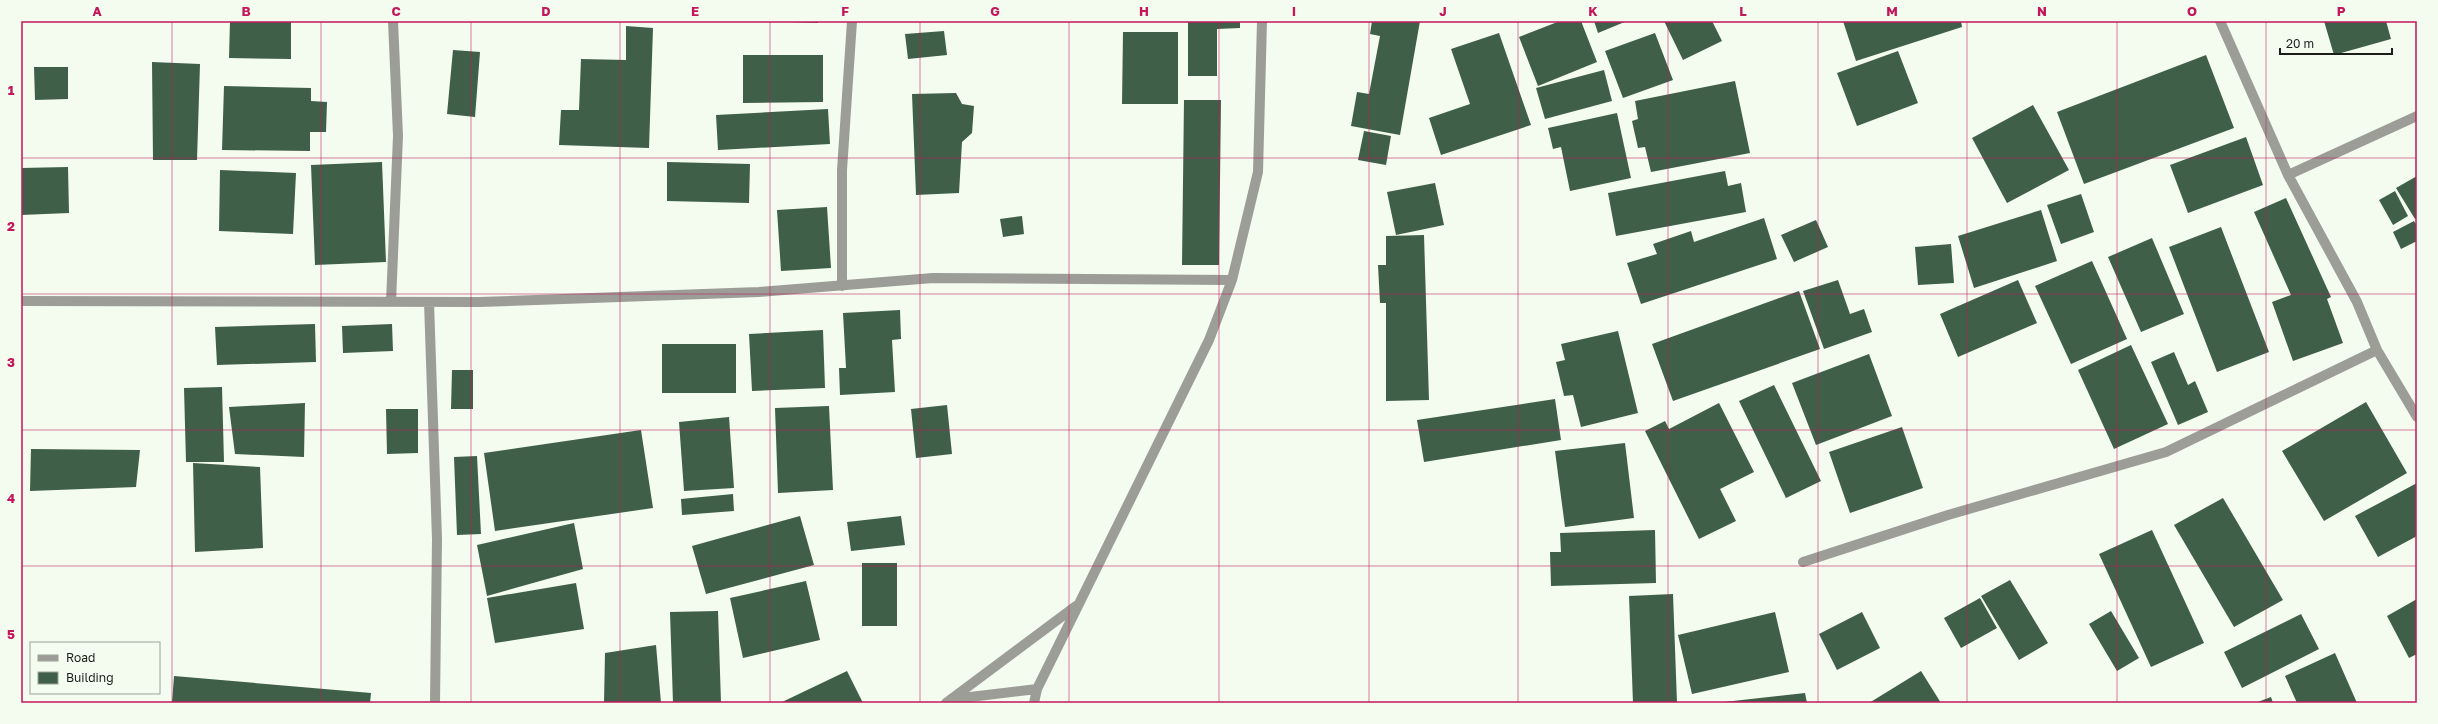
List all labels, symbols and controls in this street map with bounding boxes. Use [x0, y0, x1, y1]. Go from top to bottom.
text: A [92, 3, 102, 19]
text: B [241, 3, 251, 19]
text: C [391, 3, 401, 19]
text: D [541, 3, 551, 19]
text: E [691, 3, 699, 19]
text: F [841, 3, 849, 19]
text: G [990, 3, 1000, 19]
text: H [1139, 3, 1149, 19]
text: I [1292, 3, 1296, 19]
text: J [1439, 3, 1447, 19]
text: K [1588, 3, 1598, 19]
text: L [1739, 3, 1747, 19]
text: M [1886, 3, 1898, 19]
text: N [2037, 3, 2047, 19]
text: O [2187, 3, 2197, 19]
text: P [2337, 3, 2346, 19]
scale bar [2280, 30, 2392, 56]
text: 20 m [2286, 36, 2314, 51]
text: 1 [8, 82, 15, 98]
text: 2 [7, 218, 15, 234]
text: 3 [7, 354, 15, 370]
text: 4 [7, 490, 15, 506]
text: 5 [7, 626, 15, 642]
legend [30, 642, 160, 694]
text: Road [66, 650, 95, 665]
text: Building [66, 670, 114, 685]

